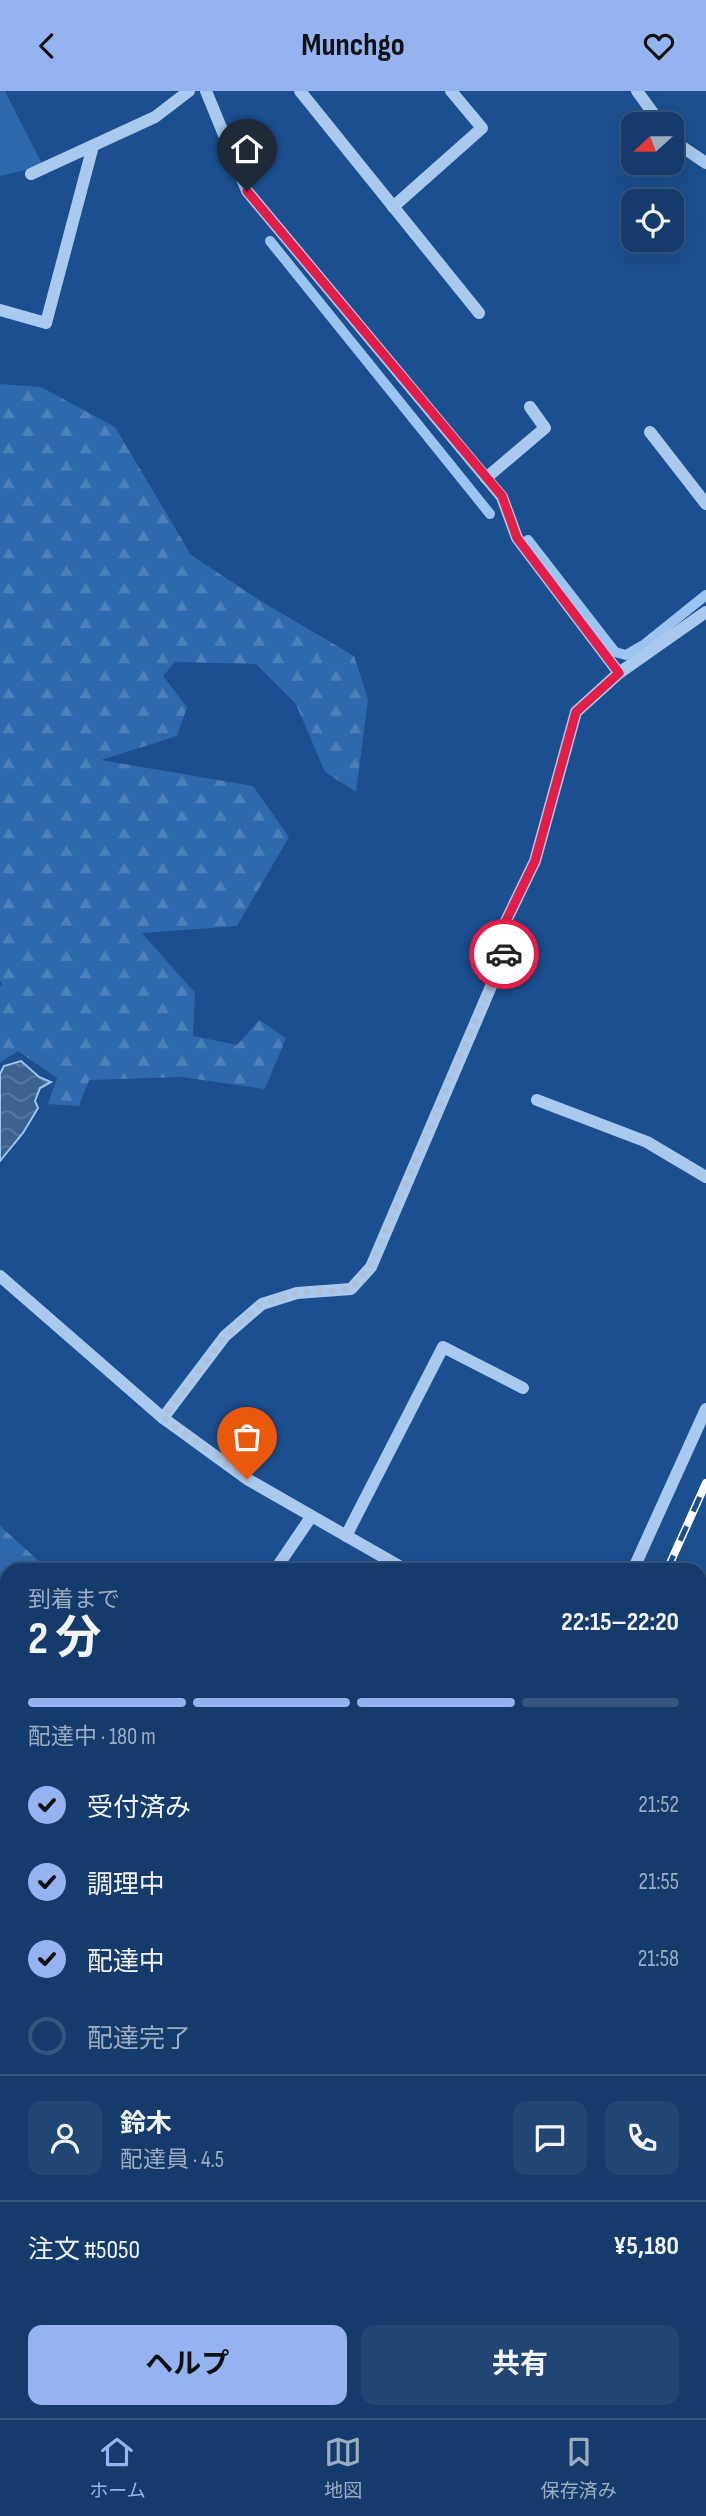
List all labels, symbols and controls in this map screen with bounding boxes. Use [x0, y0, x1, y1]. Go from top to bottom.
text: Munchgo [301, 26, 405, 65]
icon: back [28, 27, 66, 65]
icon: heart [640, 27, 678, 65]
north arrow [621, 112, 684, 175]
map controls [621, 112, 684, 252]
pin [217, 119, 277, 191]
icon: home [228, 130, 266, 168]
button: locate [621, 189, 684, 252]
courier [469, 919, 539, 989]
icon: car [485, 935, 523, 973]
pin [217, 1407, 277, 1479]
icon: bag [228, 1418, 266, 1456]
text: 到着まで [28, 1586, 120, 1614]
text: 22:15–22:20 [561, 1607, 679, 1638]
text: 2 分 [28, 1612, 101, 1667]
text: 配達中 · 180 m [28, 1723, 156, 1751]
icon: check [28, 1786, 66, 1824]
text: 21:52 [638, 1791, 679, 1819]
text: 受付済み [87, 1793, 191, 1824]
icon: check [28, 1863, 66, 1901]
text: 21:55 [639, 1868, 679, 1896]
text: 調理中 [87, 1870, 165, 1901]
icon: check [28, 1940, 66, 1978]
text: 21:58 [638, 1945, 679, 1973]
text: 配達中 [87, 1947, 165, 1978]
text: 配達完了 [87, 2024, 191, 2055]
button: person [28, 2101, 102, 2175]
button: chat [513, 2101, 587, 2175]
button: phone [605, 2101, 679, 2175]
text: 鈴木 [120, 2109, 172, 2140]
text: 配達員 · 4.5 [120, 2146, 224, 2174]
text: ¥5,180 [613, 2231, 679, 2262]
text: 注文 #5050 [28, 2235, 140, 2266]
button: ヘルプ [28, 2325, 347, 2405]
button: 共有 [361, 2325, 679, 2405]
tab: ホーム [89, 2433, 146, 2503]
tab: 地図 [324, 2433, 362, 2503]
tab: 保存済み [541, 2433, 617, 2503]

